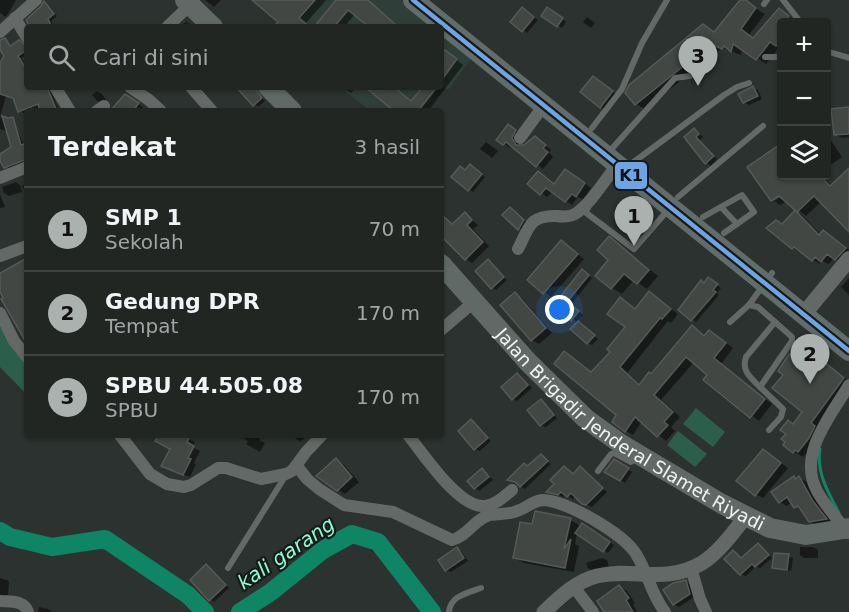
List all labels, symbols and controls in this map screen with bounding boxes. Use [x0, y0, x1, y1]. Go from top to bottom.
map controls [777, 18, 831, 180]
button: + [777, 18, 831, 72]
search box [24, 24, 444, 90]
pin: 3 [678, 36, 718, 86]
icon: search [45, 41, 78, 74]
text: Cari di sini [93, 45, 209, 70]
button: − [777, 72, 831, 126]
button: layers [777, 126, 831, 180]
text: Terdekat [48, 132, 176, 162]
text: 3 hasil [354, 135, 420, 159]
line badge: K1 [614, 161, 648, 190]
text: K1 [619, 166, 643, 185]
pin: 1 [614, 196, 654, 246]
text: SMP 1 [105, 205, 182, 230]
text: 1 [61, 217, 74, 241]
text: 70 m [369, 217, 420, 241]
text: Sekolah [105, 230, 184, 254]
text: Gedung DPR [105, 289, 260, 314]
your location [545, 295, 574, 324]
text: 2 [61, 301, 74, 325]
text: 170 m [356, 301, 420, 325]
text: Tempat [105, 314, 178, 338]
street label: Jalan Brigadir Jenderal Slamet Riyadi [491, 323, 768, 534]
pin: 2 [790, 334, 830, 384]
text: SPBU 44.505.08 [105, 373, 303, 398]
text: 3 [61, 385, 74, 409]
text: 170 m [356, 385, 420, 409]
text: SPBU [105, 398, 158, 422]
water label: kali garang [233, 512, 339, 594]

